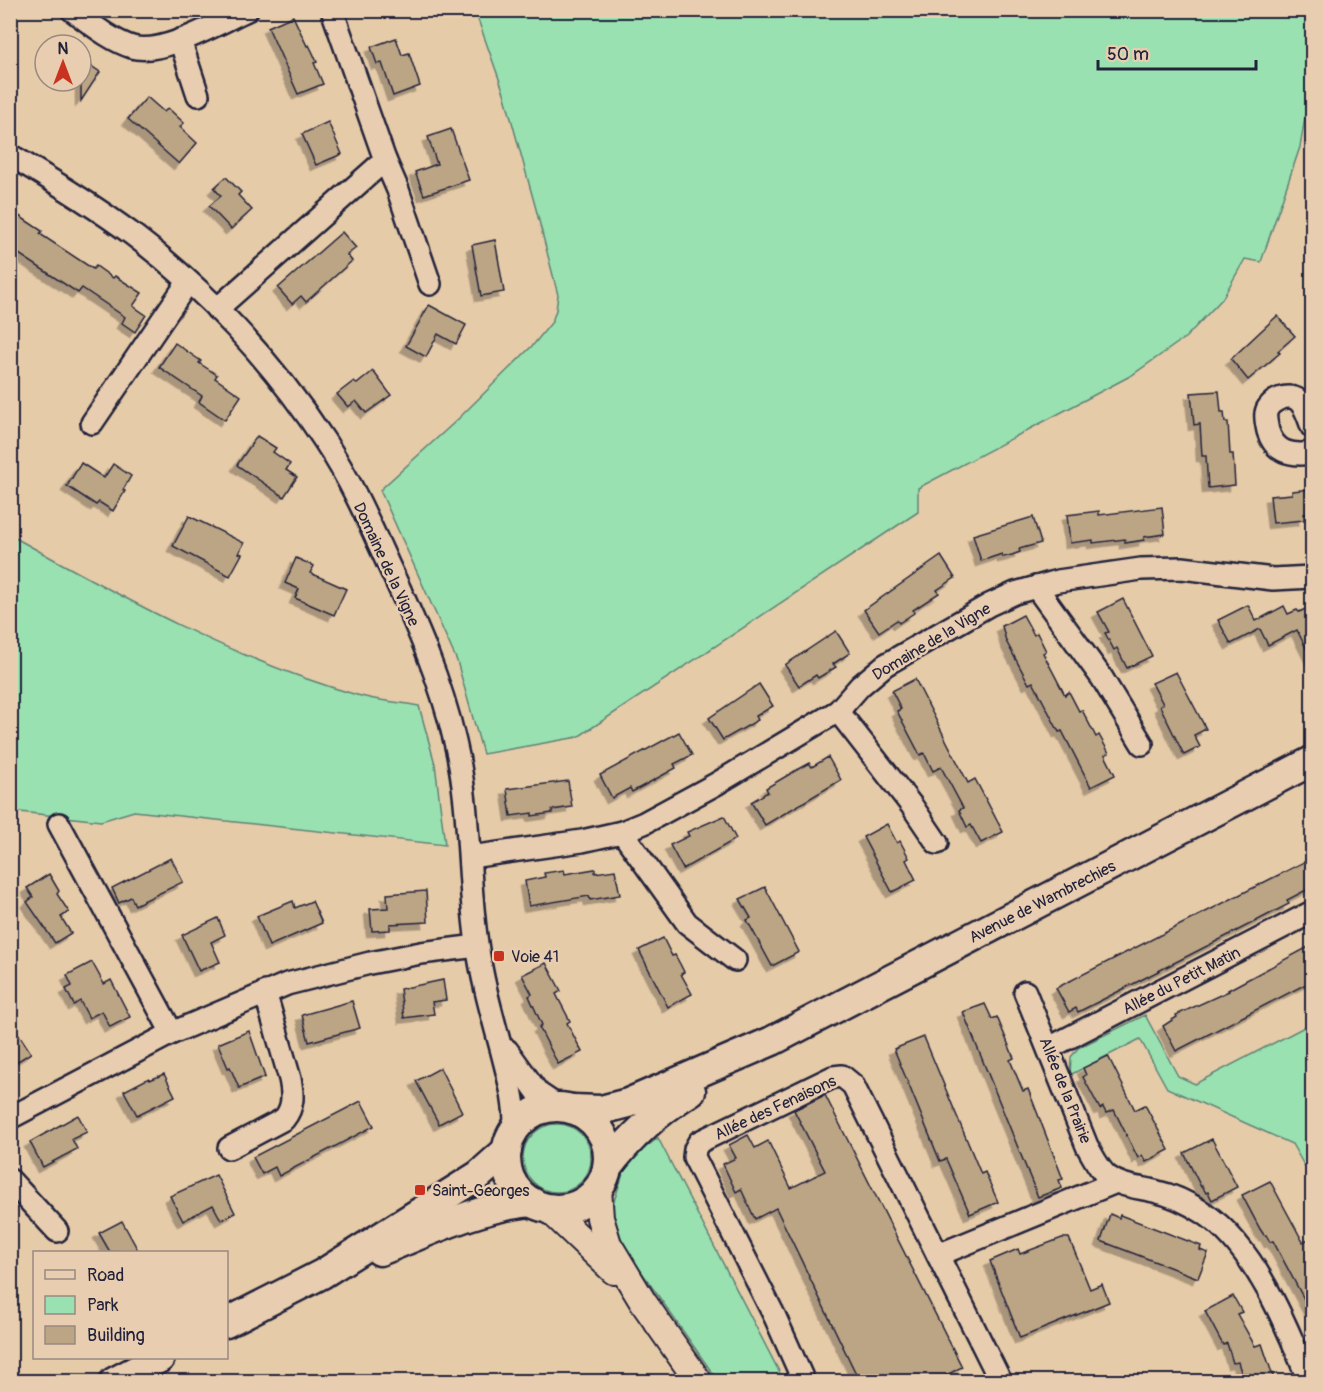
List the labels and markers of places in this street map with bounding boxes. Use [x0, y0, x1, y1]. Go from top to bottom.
place label: Voie 41 [511, 947, 559, 967]
marker: Voie 41 [492, 949, 506, 963]
place label: Saint-Georges [432, 1181, 530, 1201]
marker: Saint-Georges [413, 1183, 427, 1197]

